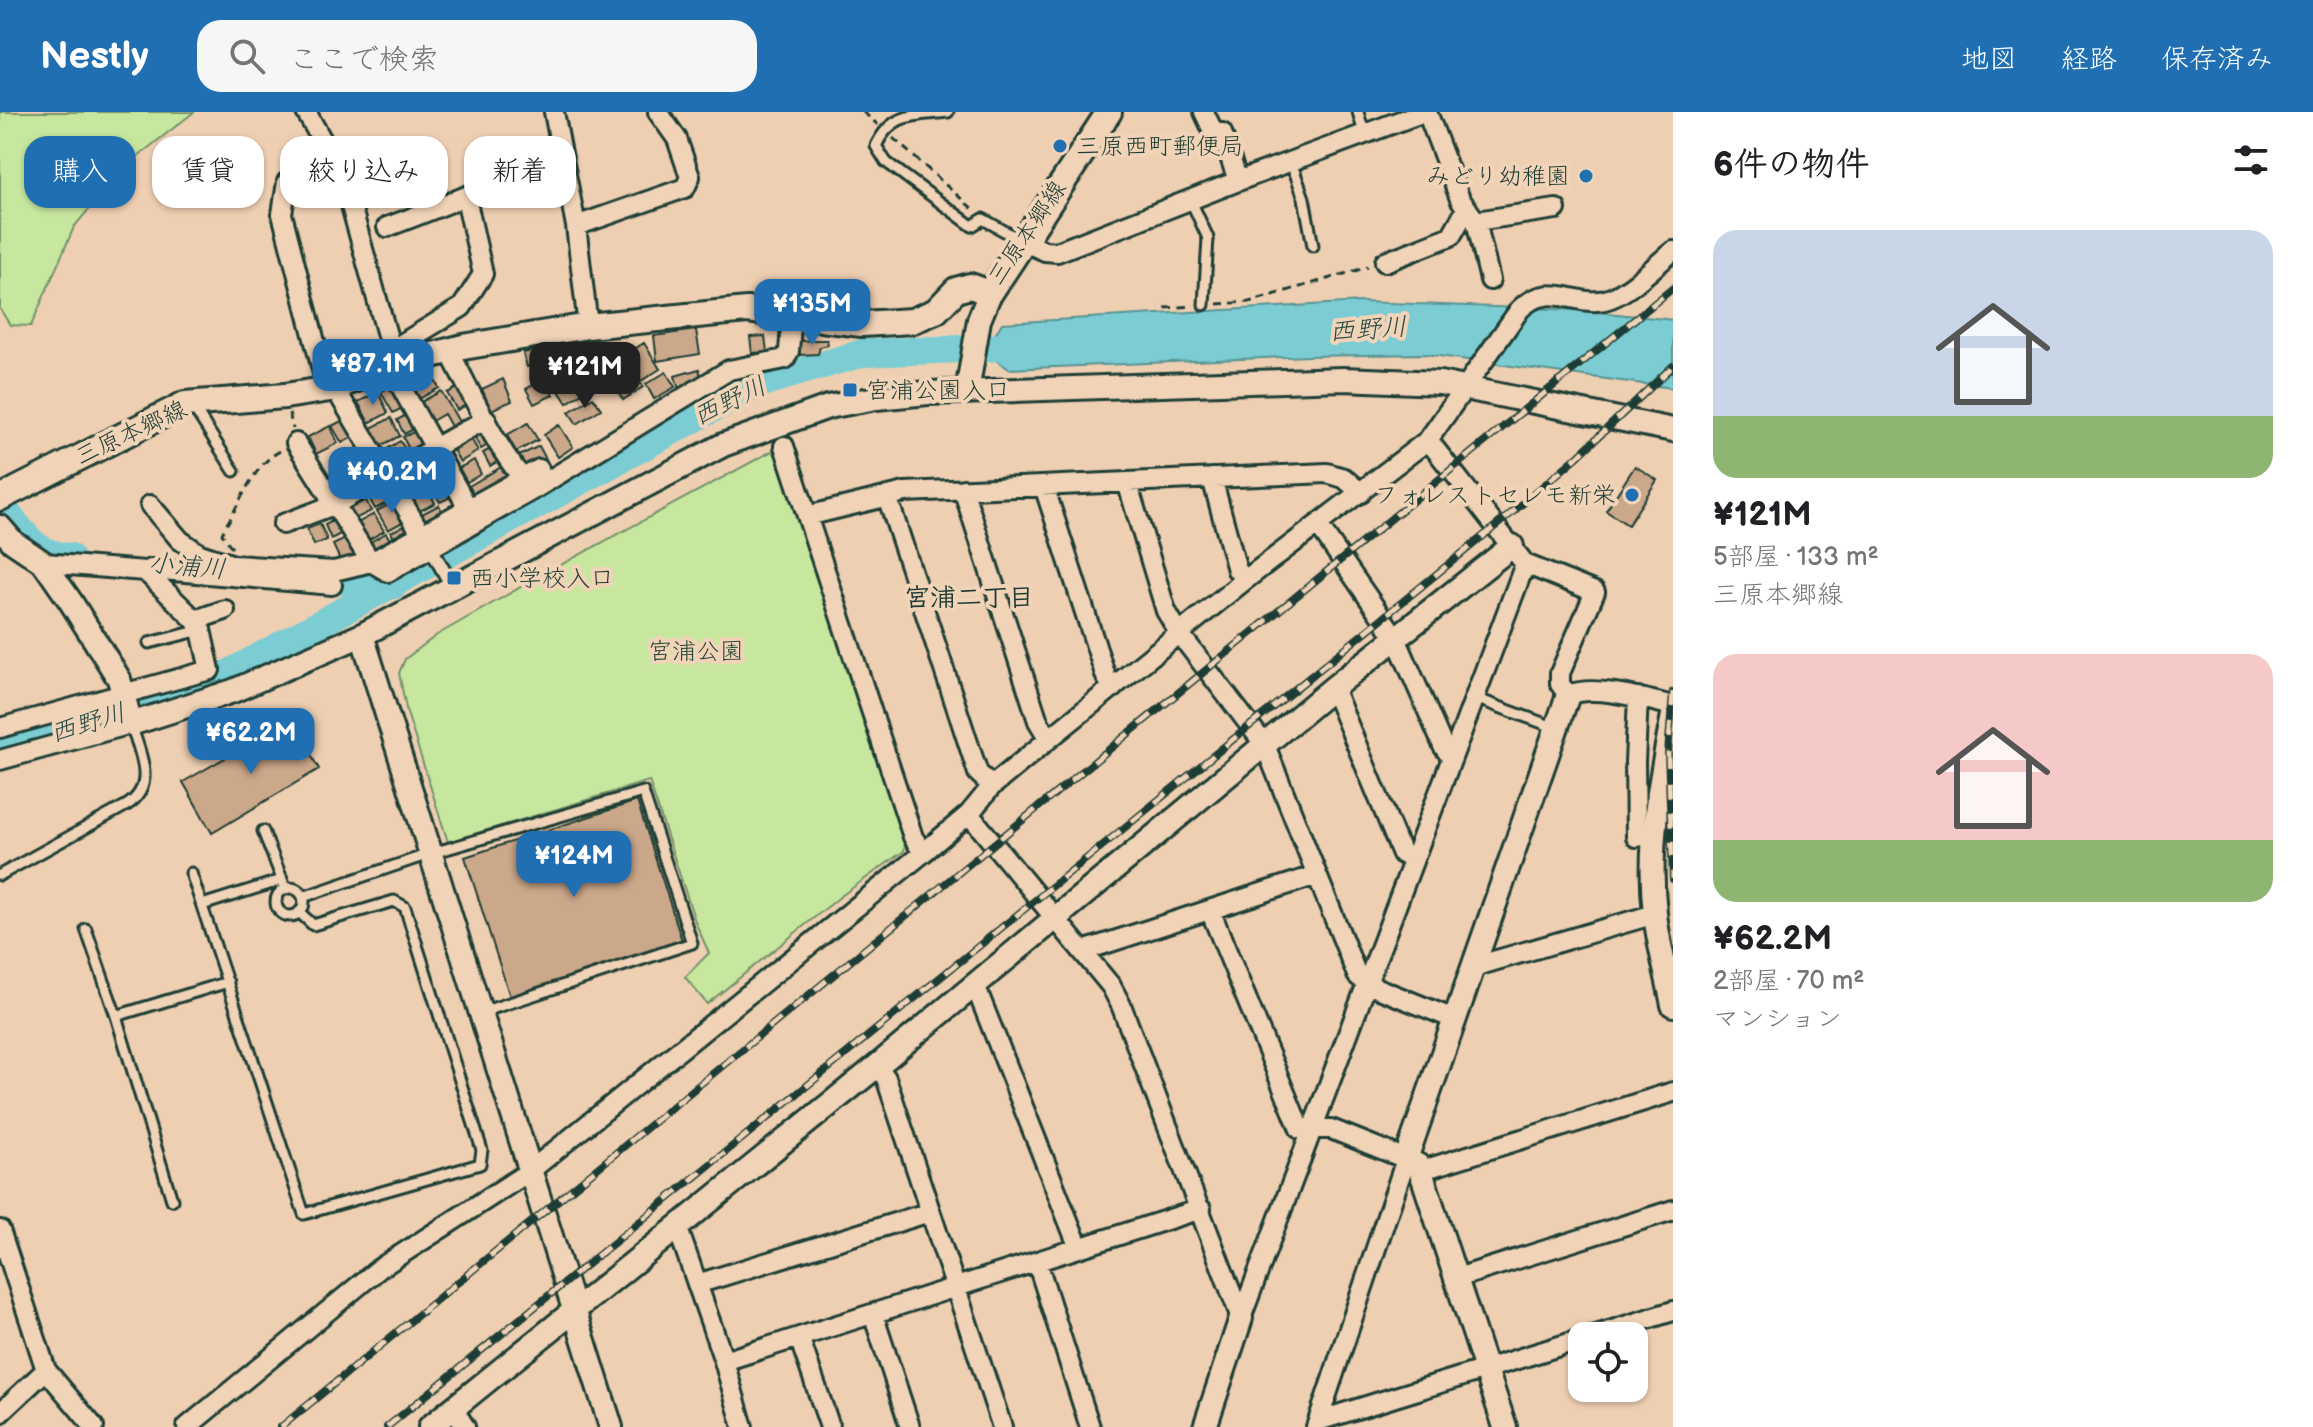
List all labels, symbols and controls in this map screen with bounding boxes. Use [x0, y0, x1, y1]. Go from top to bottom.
search box [197, 20, 757, 92]
text: Nestly [40, 34, 149, 79]
icon: search [225, 34, 269, 78]
text: ここで検索 [289, 42, 439, 78]
text: 地図 [1961, 43, 2017, 76]
text: 経路 [2061, 43, 2117, 76]
text: 保存済み [2161, 43, 2273, 76]
place label: 三原西町郵便局 [1076, 132, 1244, 161]
chip: 購入 [24, 136, 136, 208]
chip: 賃貸 [152, 136, 264, 208]
chip: 絞り込み [280, 136, 448, 208]
chip: 新着 [464, 136, 576, 208]
marker: 三原西町郵便局 [1051, 137, 1069, 155]
icon: filters [2229, 138, 2273, 182]
text: 6件の物件 [1713, 144, 1870, 185]
place label: みどり幼稚園 [1426, 162, 1570, 191]
marker: みどり幼稚園 [1577, 167, 1595, 185]
street label: 三原本郷線 [981, 175, 1073, 291]
pin: ¥135M [756, 279, 868, 347]
icon: home [1921, 282, 2065, 426]
text: ¥135M [772, 289, 852, 320]
water label: 西野川 [1328, 312, 1408, 348]
pin: ¥87.1M [308, 339, 438, 407]
pin: ¥121M [529, 342, 641, 410]
text: ¥87.1M [330, 349, 416, 380]
text: ¥121M [547, 352, 623, 383]
water label: 西野川 [688, 371, 772, 433]
place label: 宮浦公園入口 [866, 376, 1010, 405]
marker: 宮浦公園入口 [841, 381, 859, 399]
street label: 三原本郷線 [70, 395, 192, 471]
pin: ¥40.2M [327, 447, 457, 515]
text: ¥40.2M [346, 457, 438, 488]
place label: フォレストセレモ新栄 [1374, 481, 1616, 510]
marker: フォレストセレモ新栄 [1623, 486, 1641, 504]
text: ¥121M [1713, 494, 1812, 535]
text: 5部屋 · 133 m² [1713, 542, 1879, 573]
water label: 小浦川 [147, 548, 227, 586]
place label: 西小学校入口 [470, 564, 614, 593]
marker: 西小学校入口 [445, 569, 463, 587]
text: 三原本郷線 [1713, 580, 1843, 611]
district label: 宮浦二丁目 [904, 583, 1034, 614]
park label: 宮浦公園 [648, 637, 744, 666]
water label: 西野川 [46, 698, 130, 750]
icon: home [1921, 706, 2065, 850]
pin: ¥62.2M [186, 708, 316, 776]
text: ¥62.2M [205, 718, 297, 749]
pin: ¥124M [518, 831, 630, 899]
text: ¥124M [534, 841, 614, 872]
text: ¥62.2M [1713, 918, 1832, 959]
text: 2部屋 · 70 m² [1713, 966, 1864, 997]
text: マンション [1713, 1004, 1842, 1035]
map controls [1568, 1322, 1648, 1402]
button: locate [1568, 1322, 1648, 1402]

